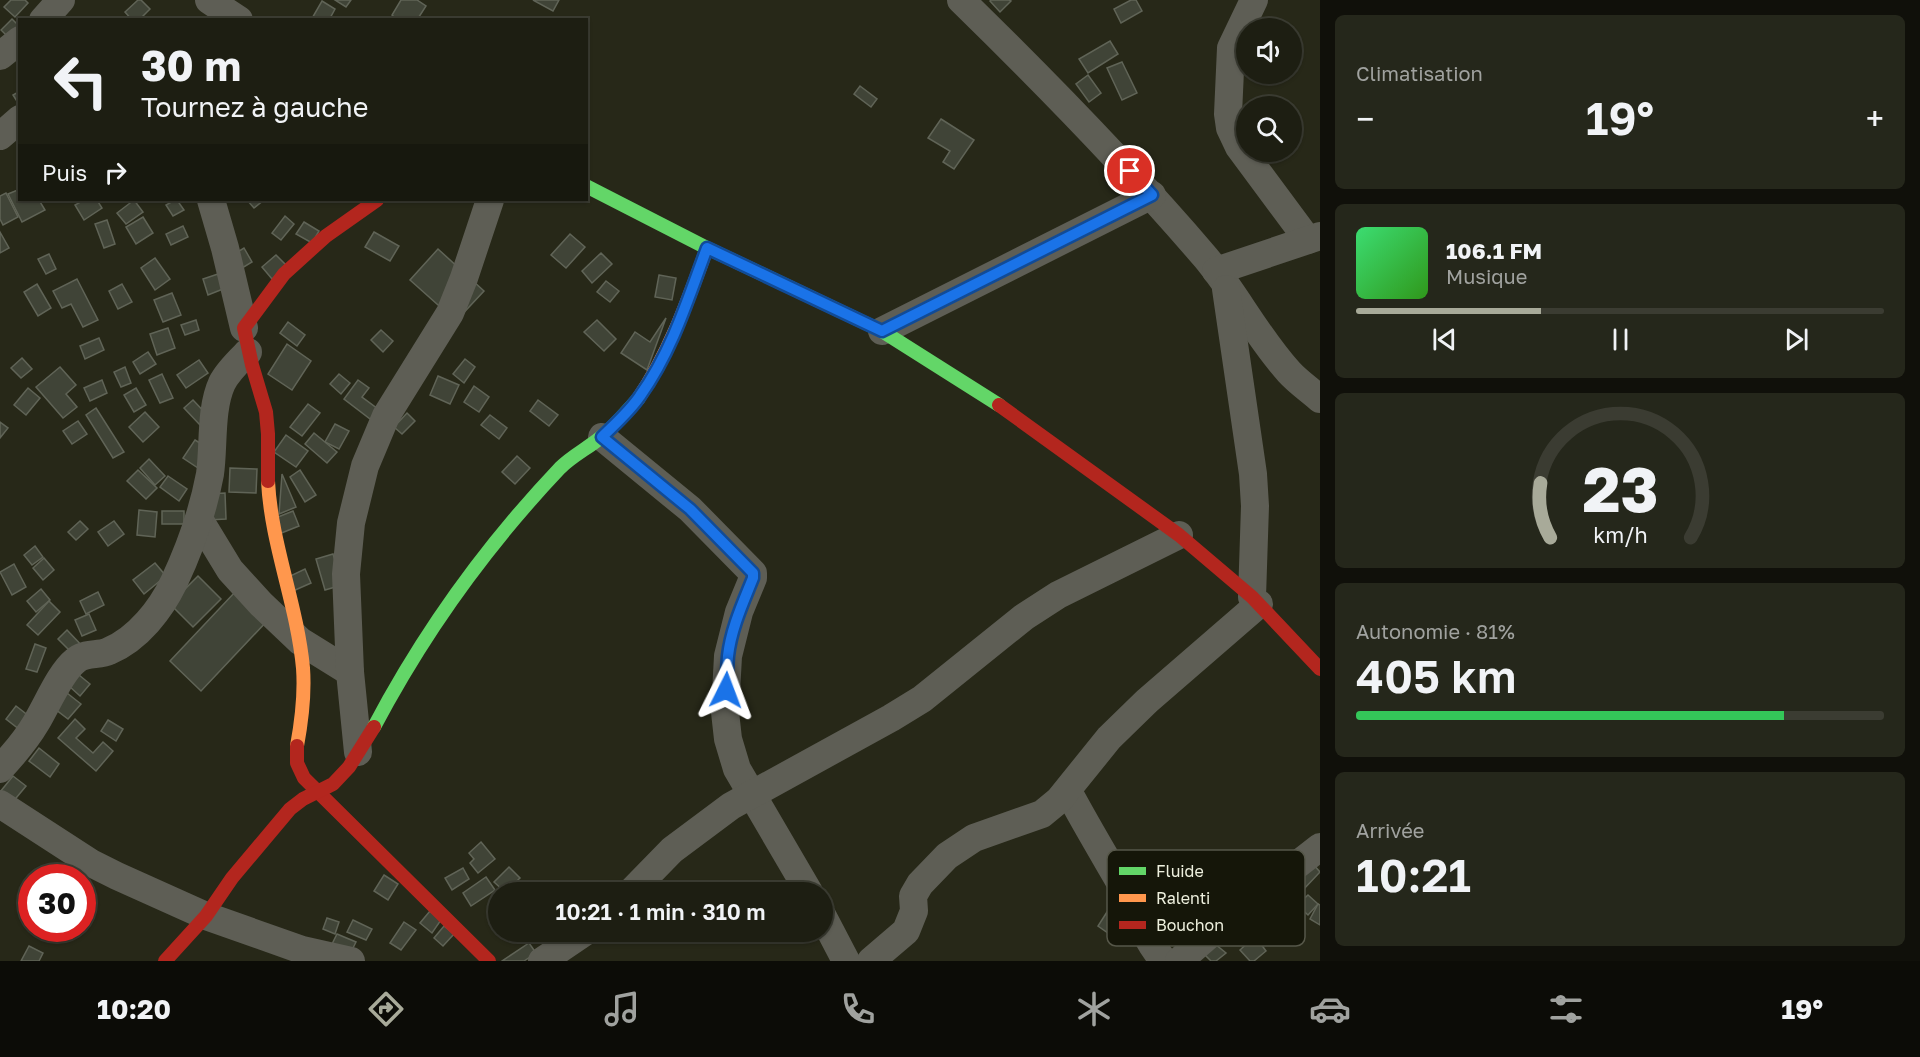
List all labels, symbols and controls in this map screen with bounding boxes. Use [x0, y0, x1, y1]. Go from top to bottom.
map controls [1236, 18, 1302, 162]
button: sound [1236, 18, 1302, 84]
text: 30 m [141, 40, 241, 90]
icon: left [42, 42, 120, 120]
text: Climatisation [1356, 61, 1483, 85]
text: Tournez à gauche [141, 91, 368, 123]
text: 19° [1586, 91, 1654, 145]
button: search [1236, 96, 1302, 162]
text: − [1356, 99, 1374, 138]
text: + [1866, 99, 1884, 138]
pin [1104, 145, 1155, 196]
icon: arrive [1113, 154, 1146, 187]
icon: right [99, 156, 132, 189]
text: Puis [42, 159, 87, 186]
text: 106.1 FM [1446, 237, 1542, 264]
text: Musique [1446, 264, 1527, 288]
icon: previous [1428, 323, 1461, 356]
icon: pause [1604, 323, 1637, 356]
icon: next [1780, 323, 1813, 356]
text: 23 [1582, 451, 1658, 526]
text: km/h [1593, 522, 1647, 548]
text: Autonomie · 81% [1356, 619, 1515, 643]
text: 405 km [1356, 649, 1516, 703]
position arrow [694, 658, 758, 722]
text: Arrivée [1356, 818, 1424, 842]
text: 10:21 [1356, 848, 1471, 902]
legend [1107, 850, 1305, 946]
text: Fluide [1156, 861, 1204, 881]
speed limit sign: 30 [18, 864, 96, 942]
text: Ralenti [1156, 888, 1210, 908]
text: 10:21 · 1 min · 310 m [555, 898, 766, 925]
text: Bouchon [1156, 915, 1224, 935]
icon: directions [365, 988, 407, 1030]
icon: music [601, 988, 643, 1030]
icon: phone [837, 988, 879, 1030]
icon: climate [1073, 988, 1115, 1030]
icon: car [1309, 988, 1351, 1030]
icon: filters [1545, 988, 1587, 1030]
text: 10:20 [97, 993, 171, 1025]
text: 19° [1781, 993, 1823, 1025]

